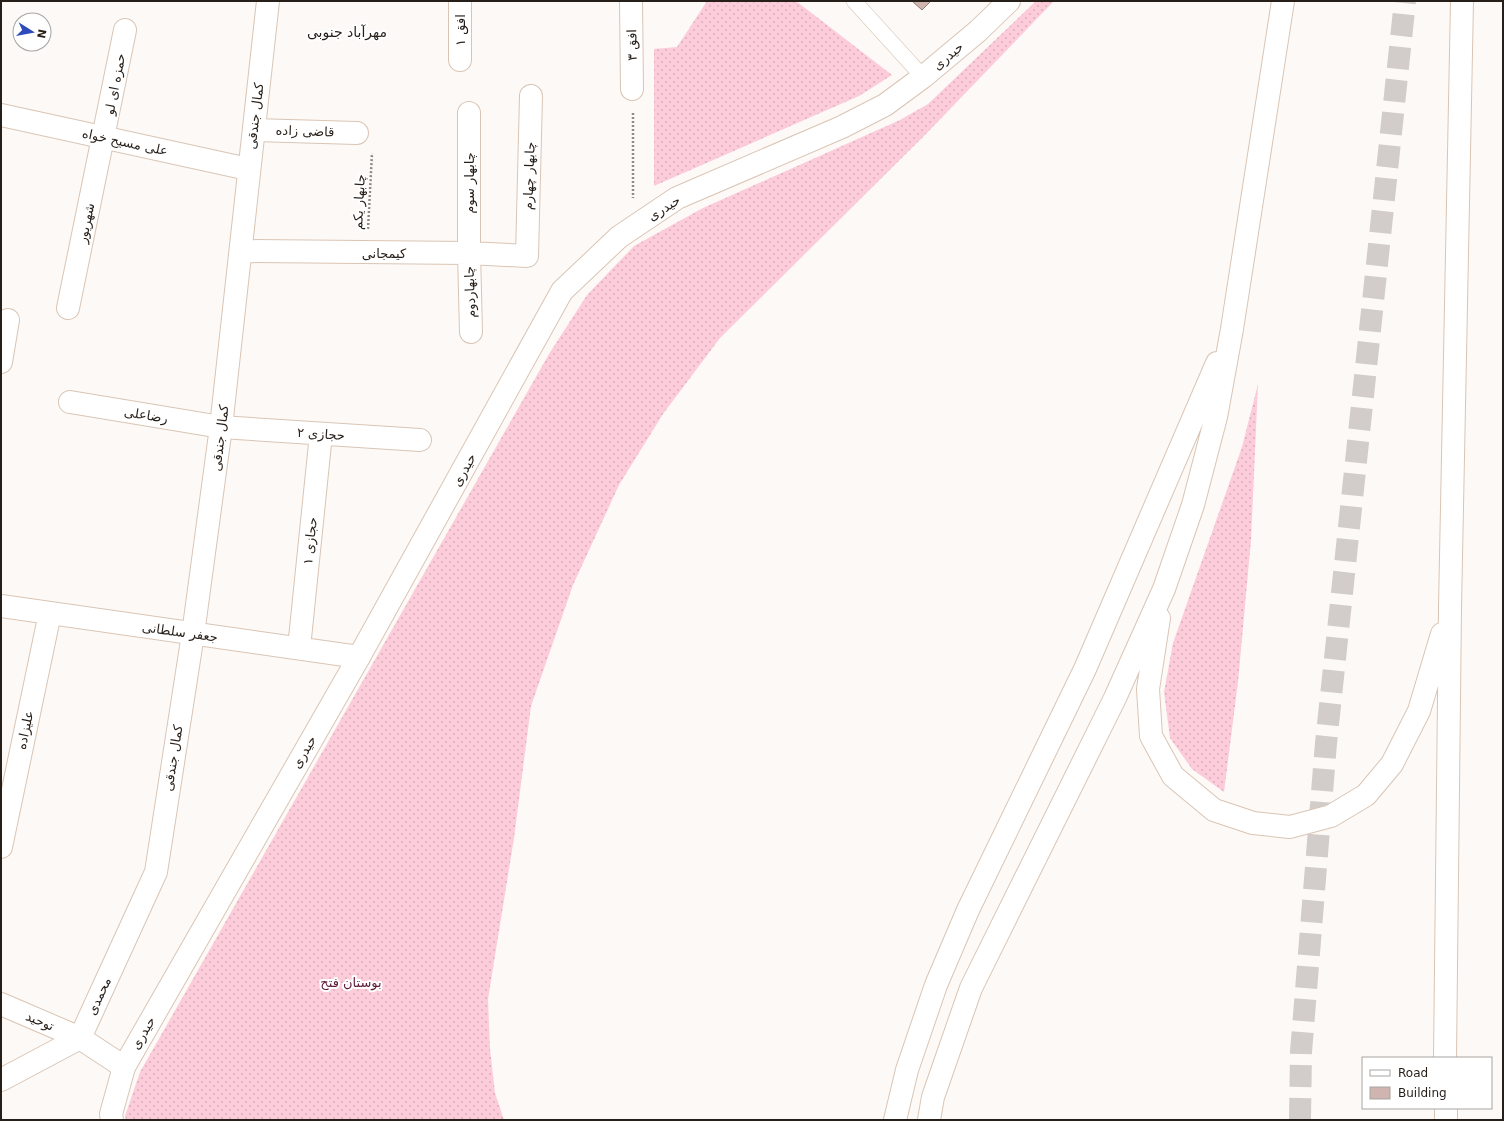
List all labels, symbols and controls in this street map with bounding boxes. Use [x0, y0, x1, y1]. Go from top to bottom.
north arrow [12, 12, 52, 52]
street label: افق ۱ [453, 14, 469, 46]
district label: مهرآباد جنوبی [307, 24, 387, 41]
text: N [34, 28, 49, 40]
street label: افق ۳ [624, 29, 641, 61]
street label: حیدری [930, 39, 967, 74]
street label: حمزه ای لو [102, 52, 129, 117]
street label: کمال جندقی [243, 81, 267, 150]
street label: قاضی زاده [275, 122, 335, 141]
street label: علی مسیح خواه [81, 126, 169, 159]
street label: چابهار چهارم [520, 142, 539, 210]
street label: چابهار سوم [462, 152, 478, 214]
street label: چابهار یکم [350, 174, 369, 230]
street label: حیدری [645, 192, 683, 225]
street label: شهریور [74, 202, 99, 246]
street label: کیمجانی [362, 246, 407, 261]
street label: چابهاردوم [462, 266, 479, 318]
street label: کمال جندقی [208, 403, 232, 472]
street label: رضاعلی [123, 404, 169, 427]
street label: حجازی ۲ [296, 425, 345, 444]
street label: حیدری [449, 451, 480, 490]
street label: حجازی ۱ [300, 516, 321, 566]
street label: جعفر سلطانی [141, 619, 219, 646]
street label: علیزاده [14, 709, 37, 751]
street label: کمال جندقی [160, 723, 186, 792]
street label: حیدری [289, 733, 320, 772]
street label: محمدی [84, 975, 114, 1017]
park label: بوستان فتح [320, 975, 382, 991]
street label: توحید [23, 1008, 57, 1035]
street label: حیدری [128, 1014, 159, 1053]
legend [1362, 1057, 1492, 1109]
text: Road [1398, 1066, 1428, 1080]
text: Building [1398, 1086, 1447, 1100]

